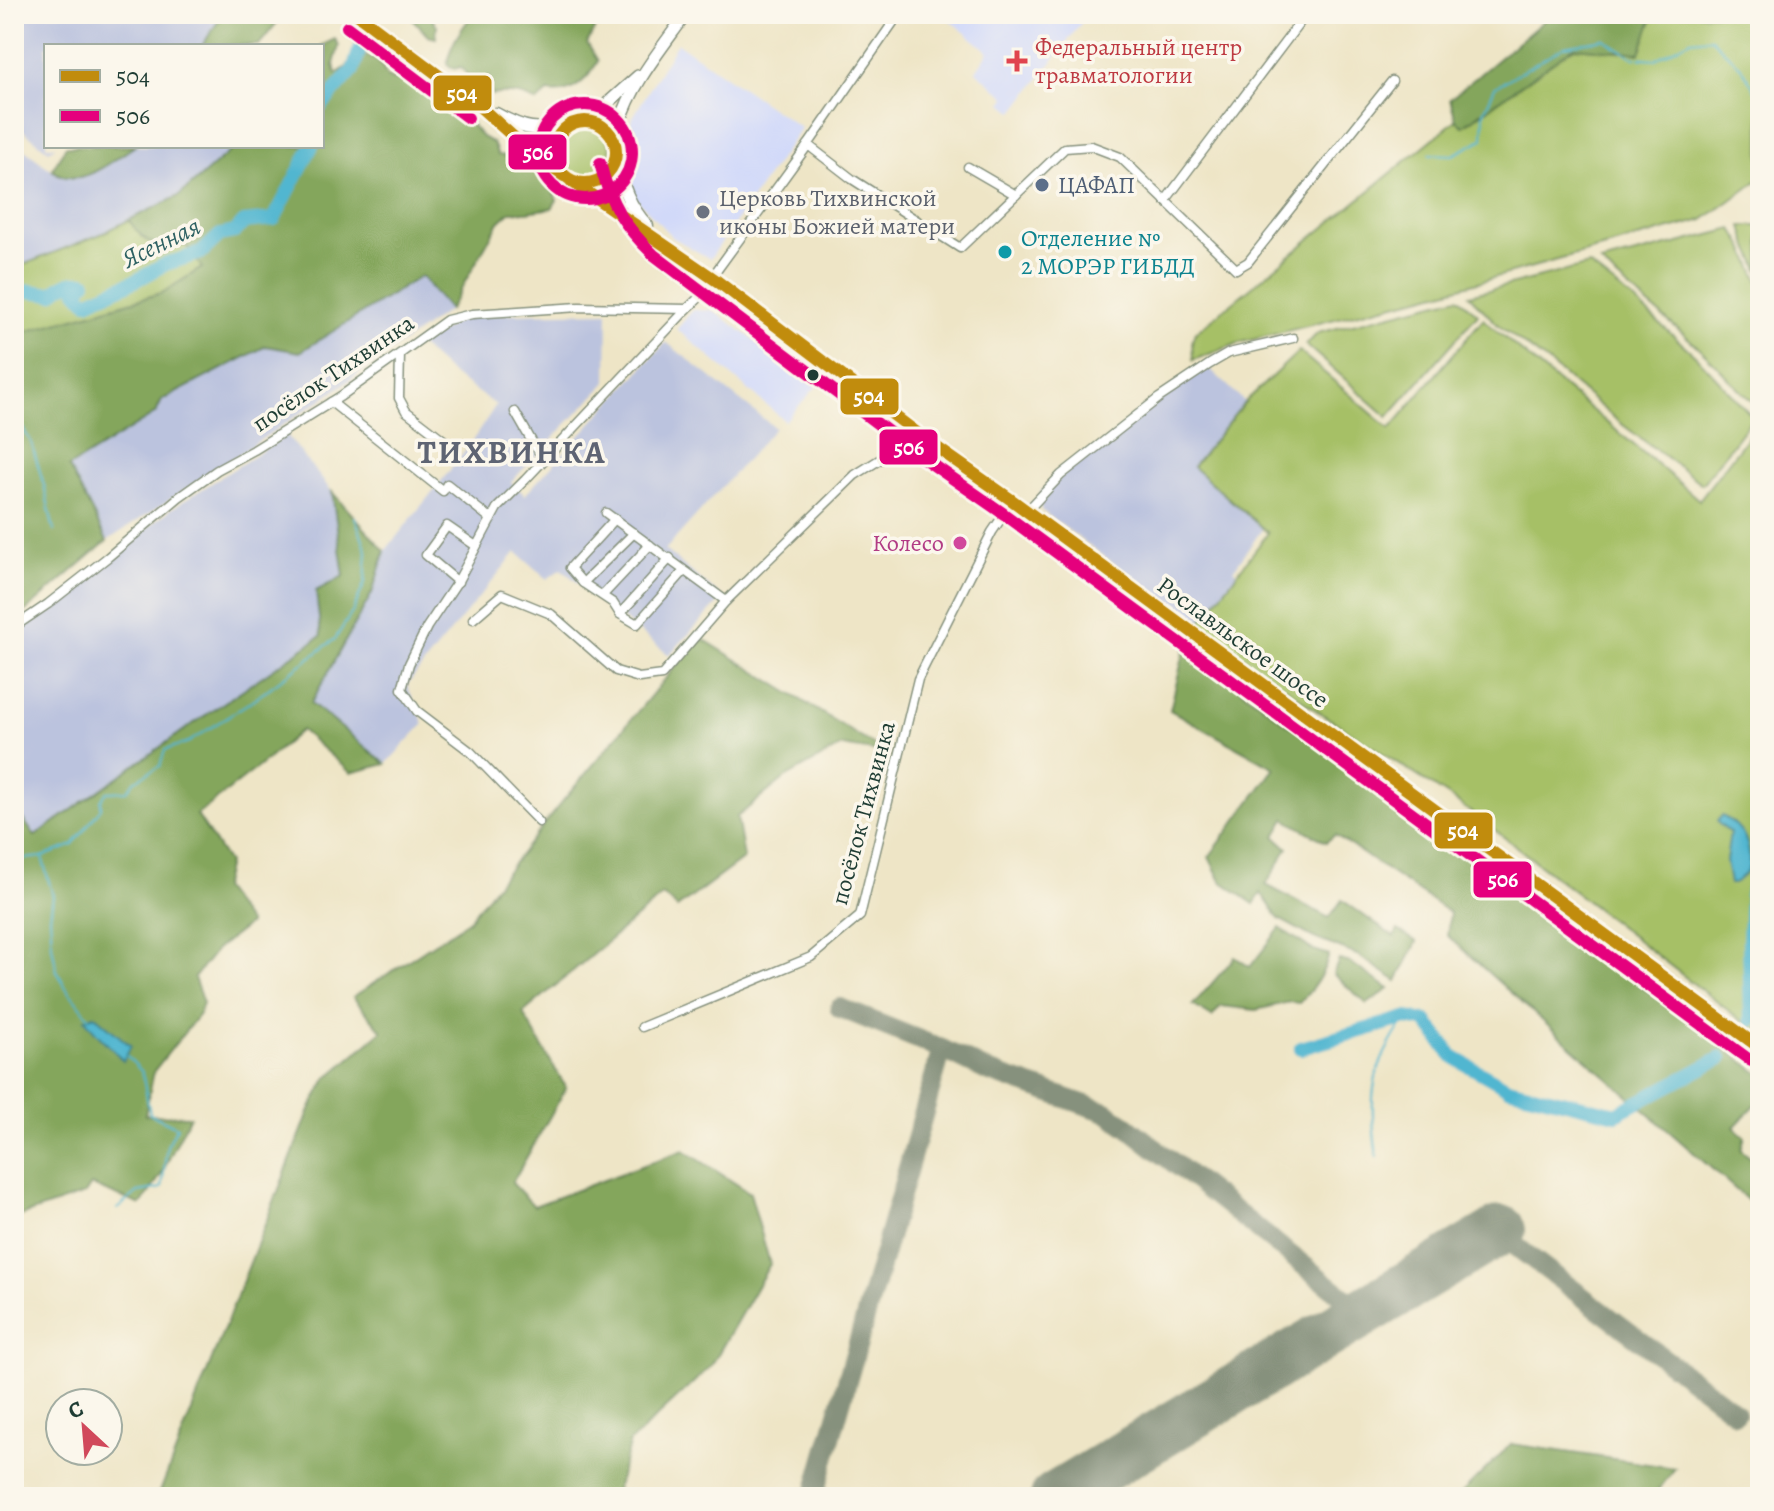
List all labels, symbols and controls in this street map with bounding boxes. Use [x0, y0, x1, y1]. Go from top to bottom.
place label: Федеральный центр травматологии [1035, 31, 1242, 91]
legend [44, 44, 324, 148]
marker: Федеральный центр травматологии [1006, 50, 1028, 72]
text: 504 [116, 60, 150, 92]
line badge: 504 [432, 74, 493, 112]
text: 504 [447, 79, 477, 109]
text: 506 [116, 100, 150, 132]
line badge: 506 [507, 133, 568, 171]
text: 506 [523, 138, 553, 168]
place label: ЦАФАП [1058, 169, 1135, 201]
marker: ЦАФАП [1033, 176, 1051, 194]
place label: Церковь Тихвинской иконы Божией матери [719, 182, 955, 242]
marker: Церковь Тихвинской иконы Божией матери [694, 203, 712, 221]
water label: Ясенная [115, 208, 206, 277]
place label: Отделение № 2 МОРЭР ГИБДД [1021, 222, 1195, 282]
marker: Отделение № 2 МОРЭР ГИБДД [996, 243, 1014, 261]
street label: посёлок Тихвинка [246, 307, 420, 439]
unlabelled marker [805, 367, 821, 383]
line badge: 504 [839, 377, 900, 416]
text: 504 [854, 382, 884, 412]
line badge: 506 [878, 428, 939, 466]
district label: ТИХВИНКА [418, 430, 607, 474]
text: 506 [894, 433, 924, 463]
place label: Колесо [872, 527, 944, 559]
marker: Колесо [951, 534, 969, 552]
street label: Рославльское шоссе [1151, 569, 1335, 715]
street label: посёлок Тихвинка [823, 718, 903, 908]
line badge: 504 [1433, 811, 1494, 850]
text: 504 [1448, 816, 1478, 846]
line badge: 506 [1472, 860, 1533, 899]
text: 506 [1488, 865, 1518, 895]
north arrow [44, 1387, 124, 1467]
text: С [63, 1393, 88, 1426]

